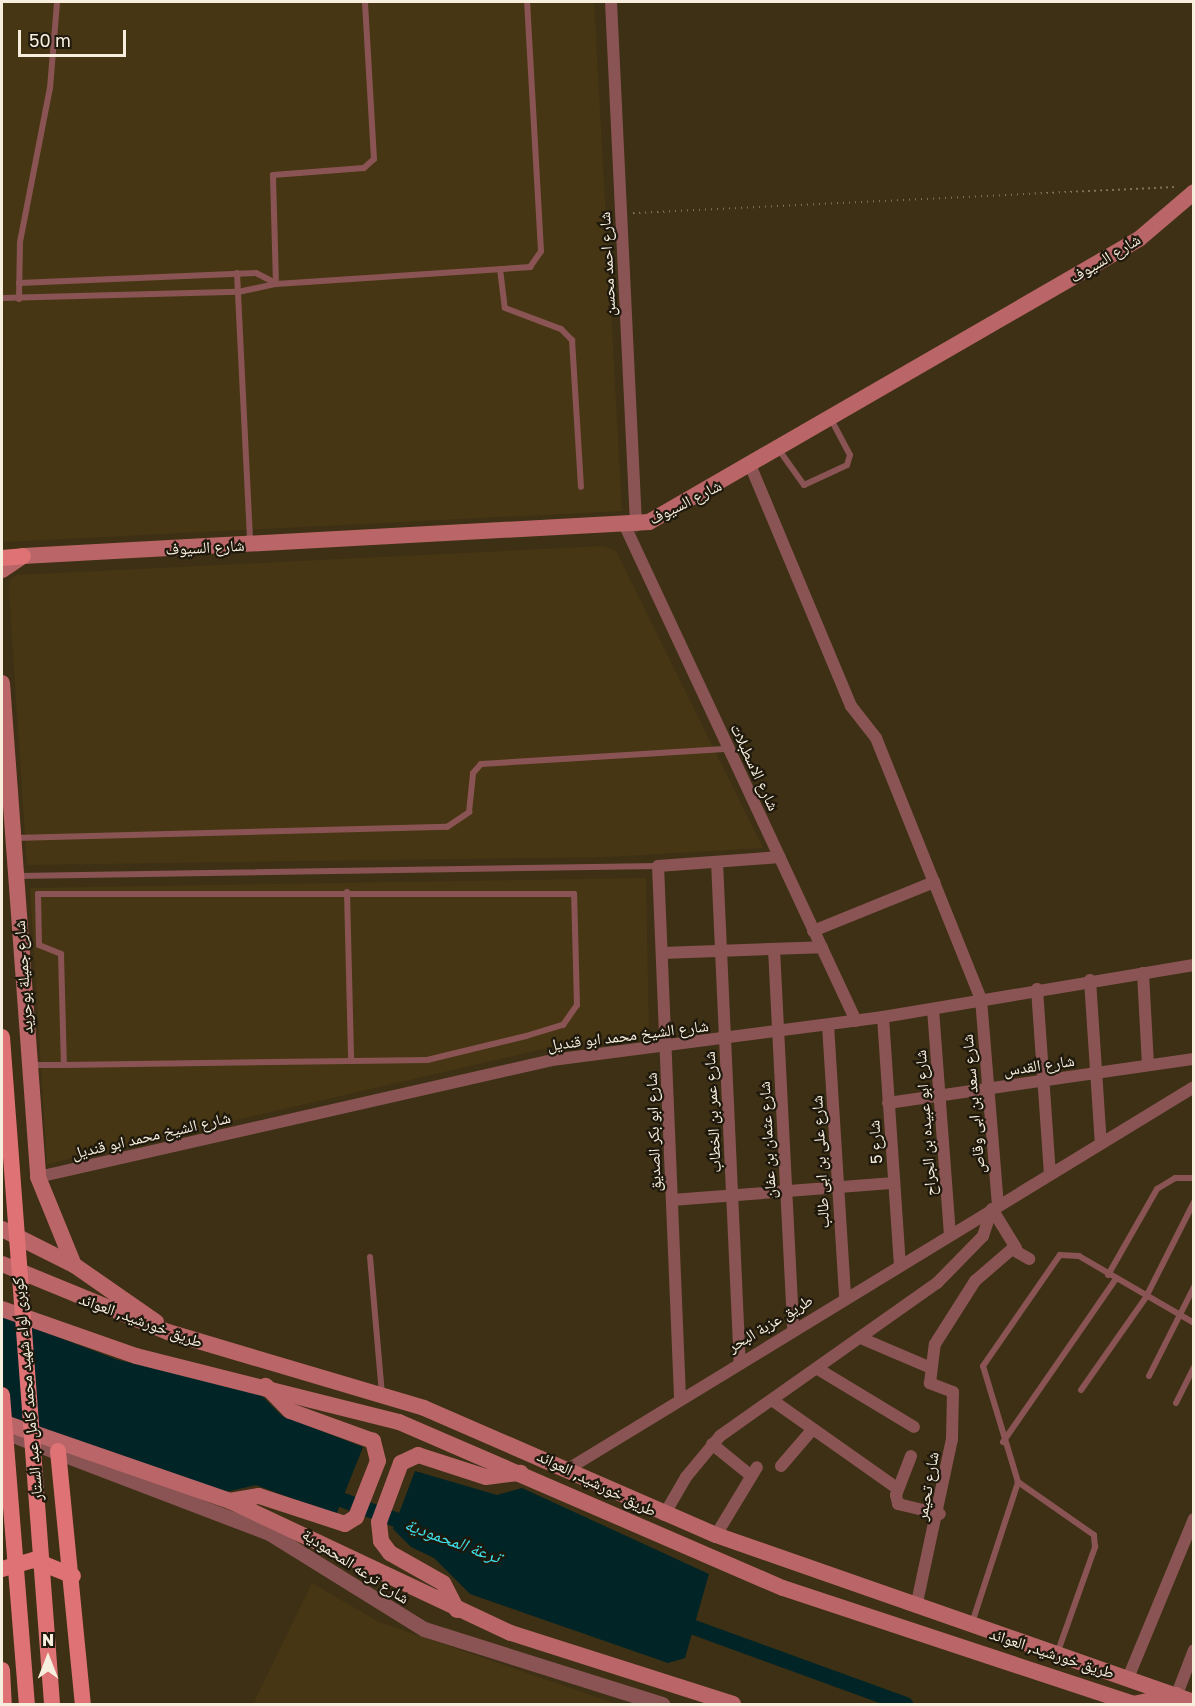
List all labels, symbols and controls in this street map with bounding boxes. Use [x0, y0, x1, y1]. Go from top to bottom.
scale bar [21, 18, 129, 56]
text: 50 m [29, 29, 71, 51]
street label: شارع احمد محسن [595, 211, 619, 317]
street label: شارع السيوف [1066, 229, 1144, 287]
street label: شارع السيوف [645, 476, 725, 528]
street label: شارع السيوف [165, 535, 245, 559]
street label: شارع الاسطبلات [726, 720, 784, 814]
street label: شارع جميلة بوحريد [9, 920, 37, 1034]
street label: شارع الشيخ محمد ابو قنديل [546, 1016, 710, 1054]
street label: شارع سعد بن ابى وقاص [957, 1033, 989, 1175]
street label: شارع ابو عبيده بن الجراح [910, 1049, 940, 1197]
street label: شارع عمر بن الخطاب [699, 1051, 725, 1173]
street label: شارع القدس [1002, 1051, 1076, 1079]
street label: شارع ابو بكر الصديق [641, 1072, 665, 1192]
street label: شارع عثمان بن عفان [754, 1081, 780, 1199]
street label: شارع على بن ابى طالب [807, 1095, 833, 1229]
street label: شارع الشيخ محمد ابو قنديل [70, 1107, 232, 1163]
street label: شارع 5 [864, 1120, 886, 1164]
street label: كوبرى لواء شهيد محمد كامل عبد الستار [8, 1276, 46, 1502]
street label: طريق خورشيد, العوائد [76, 1289, 206, 1351]
street label: طريق عزبة البحر [724, 1290, 816, 1356]
street label: طريق خورشيد, العوائد [534, 1446, 660, 1520]
street label: شارع تحيمر [912, 1450, 942, 1522]
water label: ترعة المحمودية [402, 1513, 504, 1567]
street label: شارع ترعه المحمودية [299, 1524, 413, 1608]
street label: طريق خورشيد, العوائد [987, 1624, 1117, 1682]
north arrow [18, 1628, 78, 1688]
text: N [42, 1630, 54, 1650]

